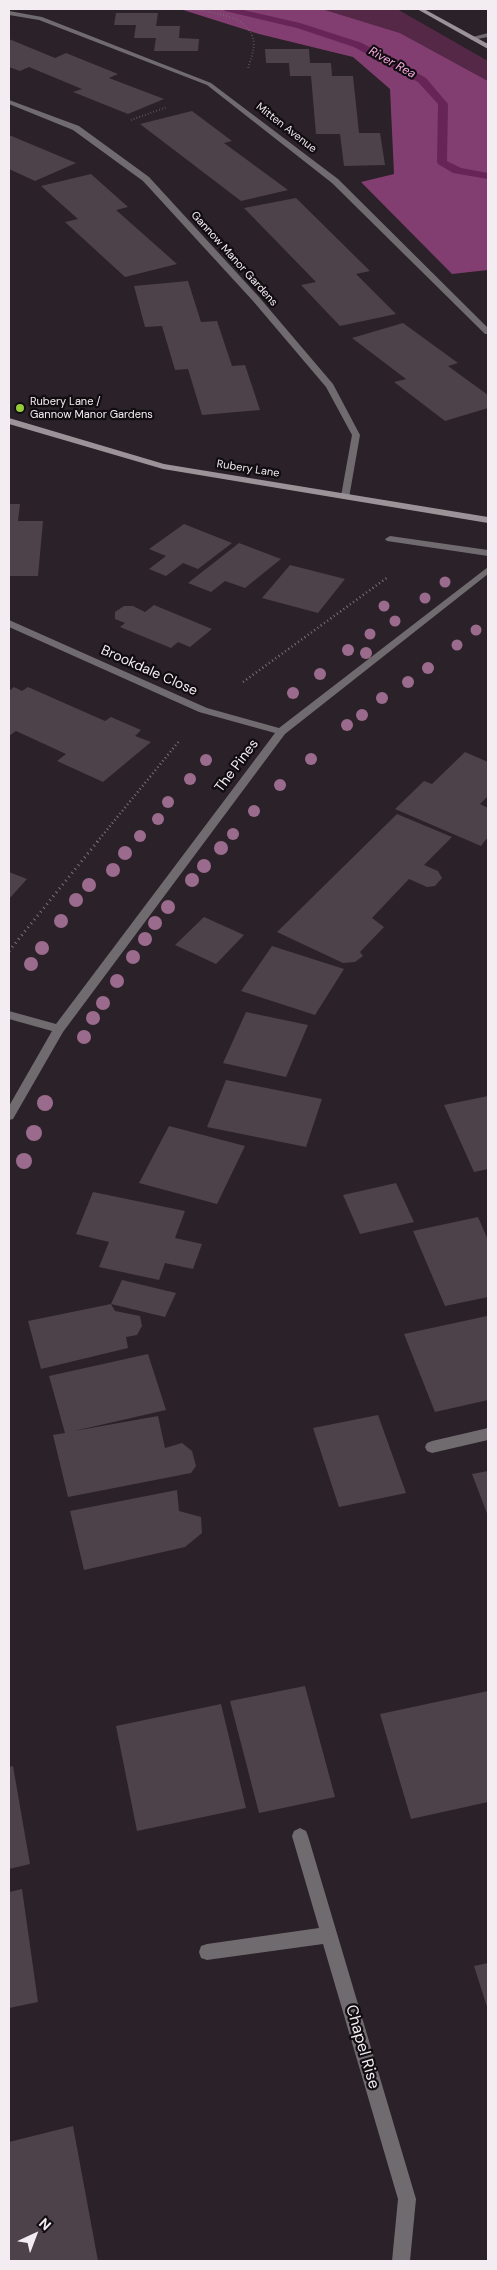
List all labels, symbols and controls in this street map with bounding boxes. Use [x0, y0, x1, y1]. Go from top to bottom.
water label: River Rea [366, 44, 418, 82]
street label: Mitten Avenue [253, 100, 319, 156]
street label: Gannow Manor Gardens [188, 209, 280, 309]
place label: Rubery Lane / Gannow Manor Gardens [30, 395, 153, 421]
marker: Rubery Lane / Gannow Manor Gardens [14, 402, 26, 414]
street label: Rubery Lane [216, 458, 280, 480]
street label: Brookdale Close [98, 642, 200, 700]
street label: The Pines [212, 736, 262, 796]
street label: Chapel Rise [341, 2003, 383, 2091]
north arrow [10, 2210, 60, 2260]
text: N [35, 2214, 55, 2234]

